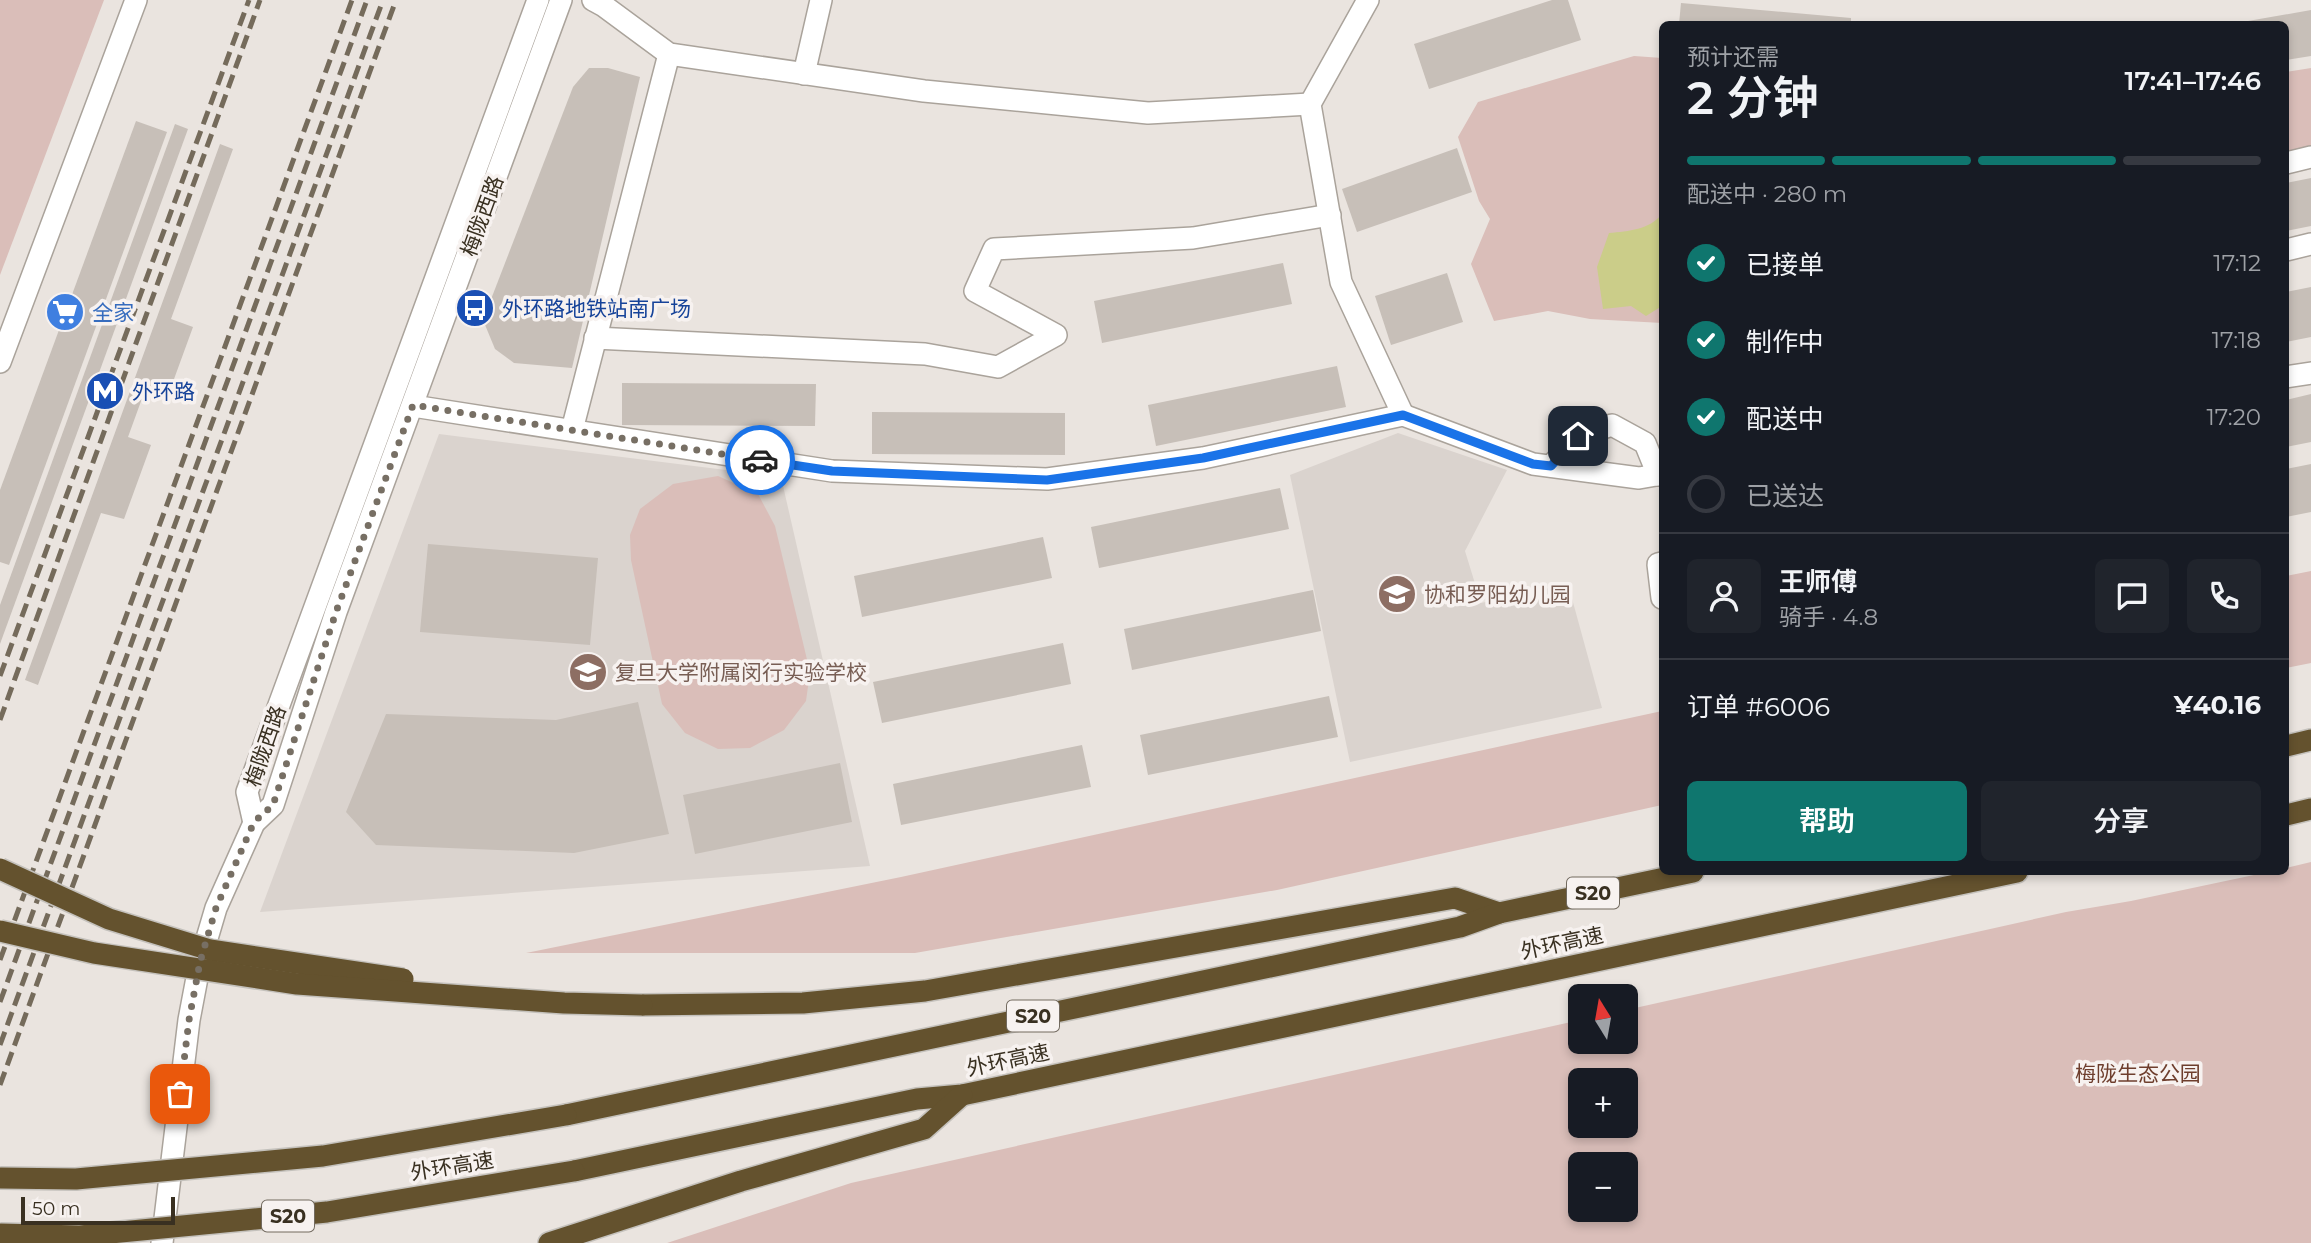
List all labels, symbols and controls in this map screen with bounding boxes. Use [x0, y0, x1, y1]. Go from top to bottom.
text: 预计还需 [1687, 43, 1779, 71]
text: 17:41–17:46 [2125, 65, 2261, 97]
text: 2 分钟 [1687, 69, 1818, 126]
street label: 梅陇西路 [456, 172, 508, 260]
text: 配送中 · 280 m [1687, 180, 1847, 208]
icon: check [1687, 244, 1725, 282]
text: 已接单 [1746, 249, 1824, 281]
text: 17:12 [2213, 249, 2261, 277]
bus stop icon: 外环路地铁站南广场 [454, 287, 496, 329]
supermarket icon: 全家 [44, 291, 86, 333]
place label: 外环路地铁站南广场 [502, 296, 691, 321]
place label: 全家 [92, 300, 134, 325]
icon: check [1687, 321, 1725, 359]
text: 制作中 [1746, 326, 1824, 358]
text: 17:18 [2212, 326, 2261, 354]
metro station icon: 外环路 [84, 370, 126, 412]
place label: 外环路 [132, 379, 195, 404]
icon: check [1687, 398, 1725, 436]
text: 配送中 [1746, 403, 1824, 435]
text: 17:20 [2206, 403, 2261, 431]
pin [1548, 406, 1608, 466]
icon: home [1559, 417, 1597, 455]
courier [725, 425, 795, 495]
icon: car [741, 441, 779, 479]
text: 已送达 [1746, 480, 1824, 512]
button: person [1687, 559, 1761, 633]
button: chat [2095, 559, 2169, 633]
button: phone [2187, 559, 2261, 633]
text: 王师傅 [1779, 566, 1857, 598]
school or university icon: 协和罗阳幼儿园 [1376, 573, 1418, 615]
place label: 协和罗阳幼儿园 [1424, 582, 1571, 607]
text: 骑手 · 4.8 [1779, 603, 1878, 631]
school or university icon: 复旦大学附属闵行实验学校 [567, 651, 609, 693]
place label: 复旦大学附属闵行实验学校 [615, 660, 867, 685]
text: ¥40.16 [2174, 689, 2261, 721]
text: 订单 #6006 [1687, 691, 1830, 723]
street label: 梅陇西路 [240, 702, 290, 790]
button: 帮助 [1687, 781, 1967, 861]
button: 分享 [1981, 781, 2261, 861]
road number: S20 [1567, 878, 1619, 908]
street label: 外环高速 [1518, 922, 1606, 964]
north arrow [1568, 984, 1638, 1054]
map controls [1568, 984, 1638, 1222]
road number: S20 [1007, 1000, 1059, 1032]
street label: 外环高速 [964, 1039, 1052, 1081]
park label: 梅陇生态公园 [2075, 1061, 2201, 1086]
pin [150, 1064, 210, 1124]
button: + [1568, 1068, 1638, 1138]
icon: bag [161, 1075, 199, 1113]
street label: 外环高速 [409, 1147, 495, 1185]
button: − [1568, 1152, 1638, 1222]
scale bar [21, 1194, 175, 1226]
text: 50 m [32, 1197, 80, 1220]
road number: S20 [262, 1200, 314, 1232]

